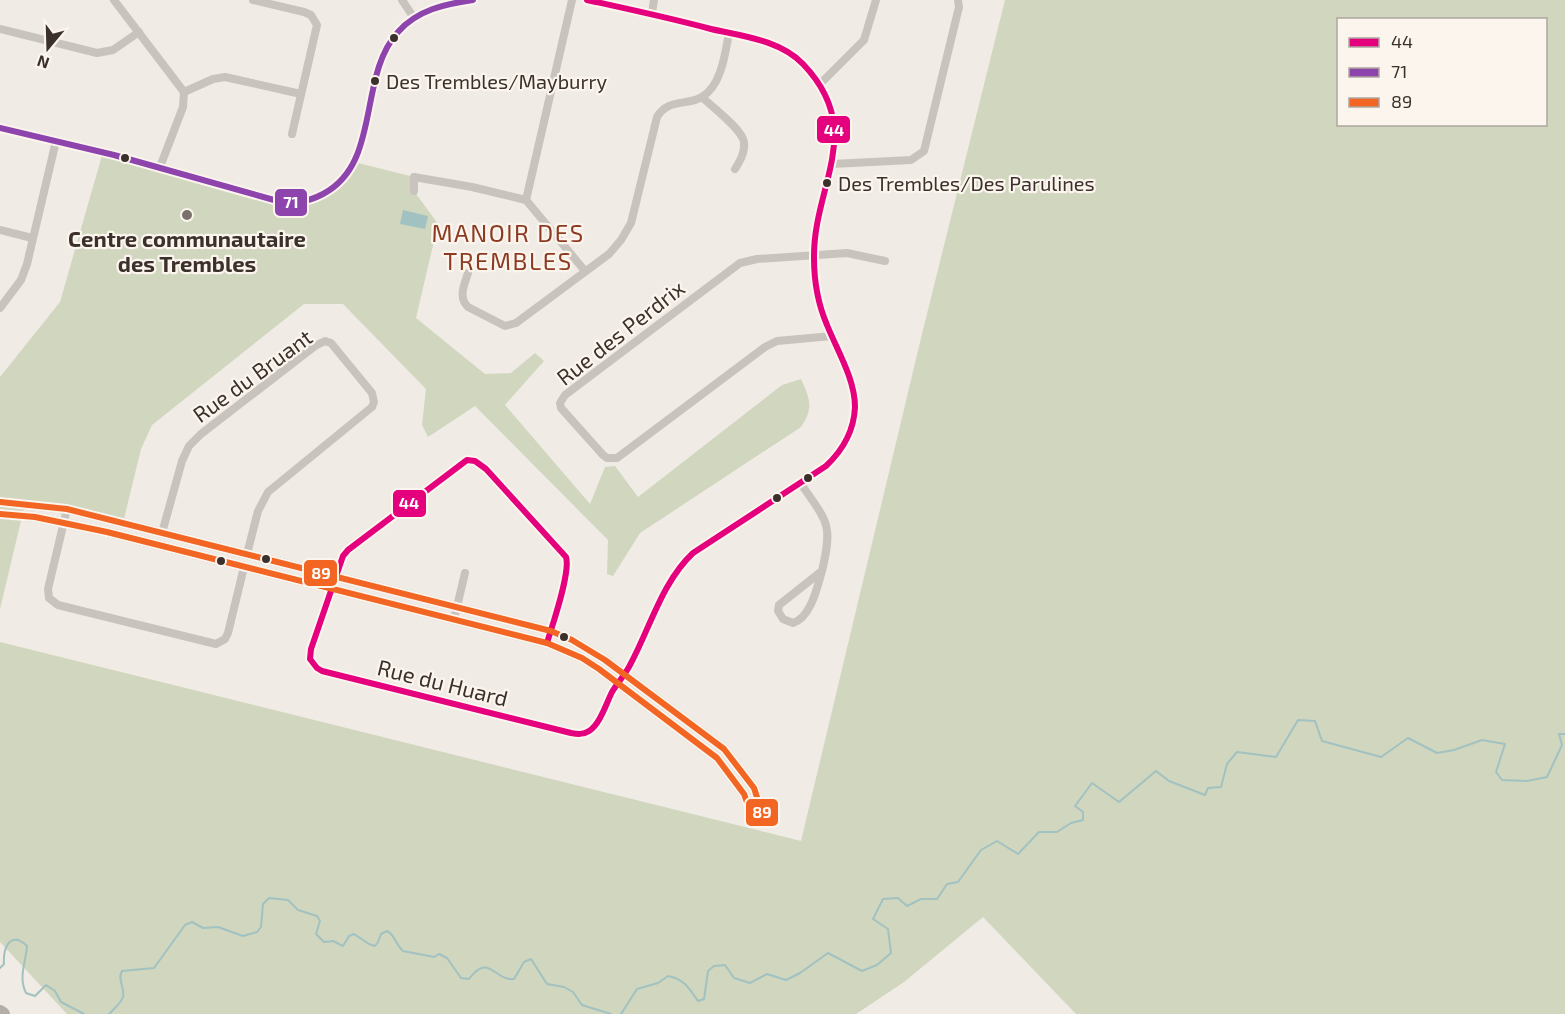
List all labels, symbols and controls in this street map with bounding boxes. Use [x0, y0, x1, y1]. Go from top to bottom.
north arrow [18, 18, 78, 78]
legend [1337, 18, 1547, 126]
text: 44 [1391, 30, 1413, 52]
unlabelled marker [388, 32, 400, 44]
text: N [34, 52, 52, 74]
text: 71 [1391, 60, 1407, 82]
place label: Des Trembles/Mayburry [386, 69, 607, 93]
marker: Des Trembles/Mayburry [369, 75, 381, 87]
text: 89 [1391, 90, 1412, 112]
line badge: 44 [816, 115, 851, 144]
text: 44 [824, 120, 844, 139]
unlabelled marker [119, 152, 131, 164]
place label: Des Trembles/Des Parulines [838, 171, 1095, 195]
marker: Des Trembles/Des Parulines [821, 177, 833, 189]
line badge: 71 [274, 188, 308, 217]
text: 71 [283, 192, 299, 211]
marker: Centre communautaire des Trembles [180, 208, 194, 222]
district label: MANOIR DES TREMBLES [431, 218, 585, 275]
place label: Centre communautaire des Trembles [68, 225, 306, 276]
street label: Rue des Perdrix [551, 274, 689, 390]
street label: Rue du Bruant [187, 323, 317, 427]
unlabelled marker [802, 472, 814, 484]
line badge: 44 [392, 489, 427, 518]
unlabelled marker [771, 492, 783, 504]
text: 44 [399, 493, 419, 512]
unlabelled marker [260, 553, 272, 565]
unlabelled marker [215, 555, 227, 567]
line badge: 89 [303, 559, 338, 587]
text: 89 [311, 563, 331, 582]
unlabelled marker [558, 631, 570, 643]
street label: Rue du Huard [375, 653, 511, 711]
line badge: 89 [745, 798, 779, 827]
text: 89 [752, 802, 772, 821]

